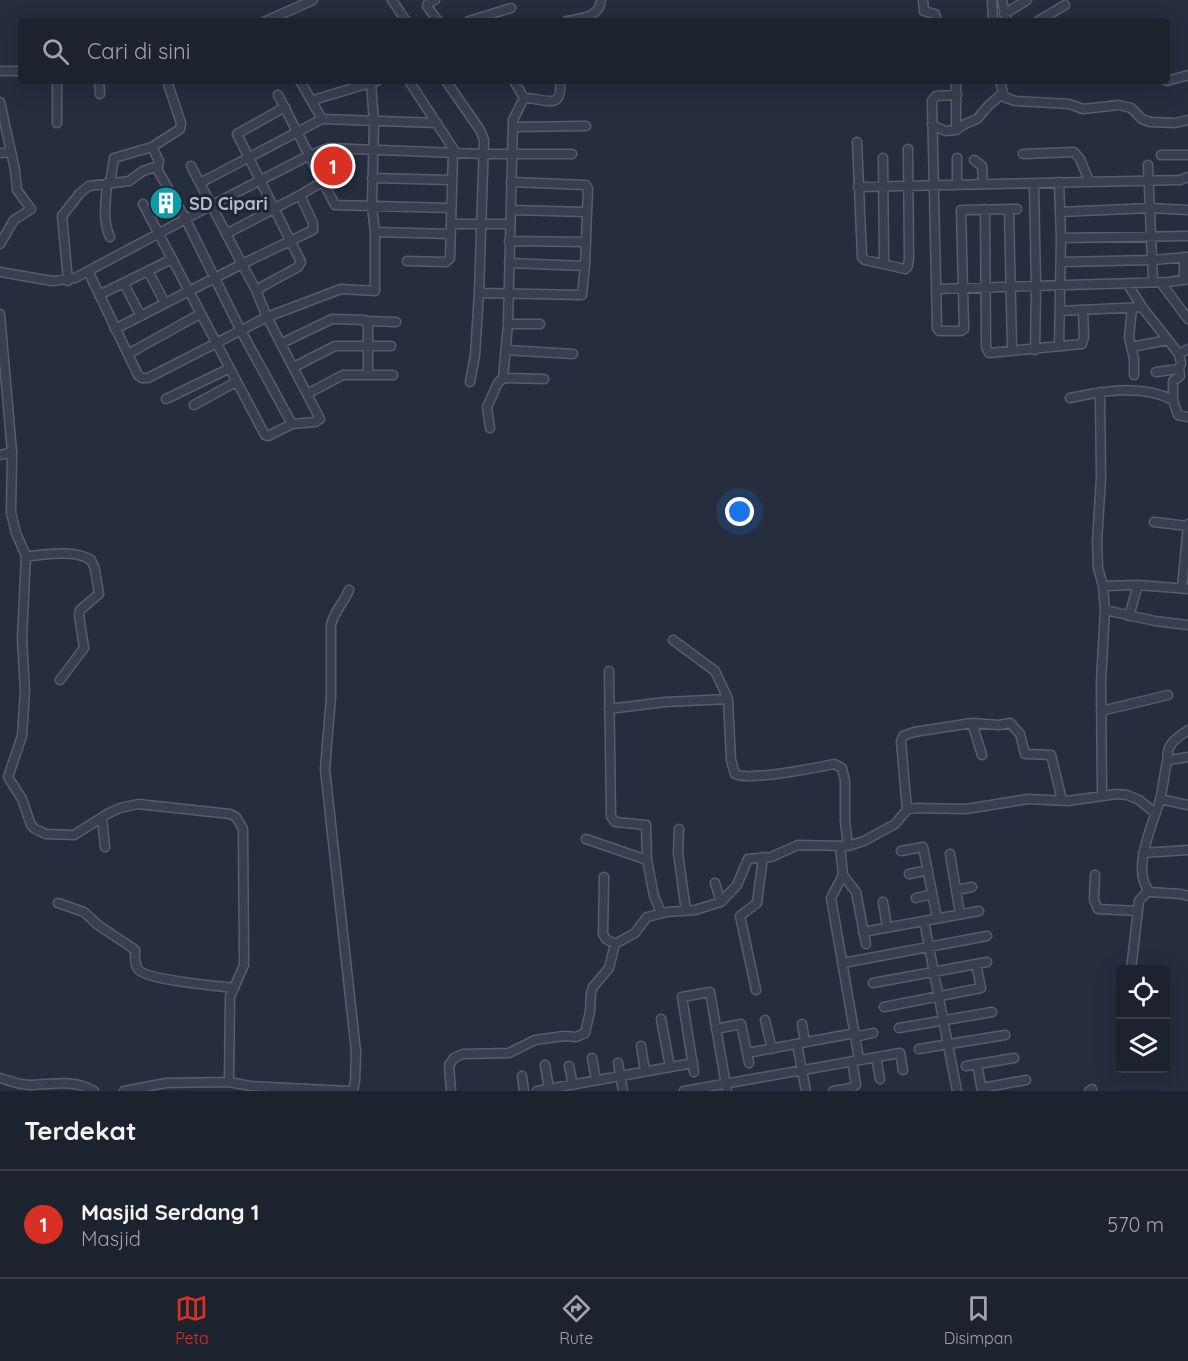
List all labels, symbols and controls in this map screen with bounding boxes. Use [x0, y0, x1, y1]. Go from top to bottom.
search box [18, 18, 1170, 84]
icon: search [39, 35, 72, 68]
text: Cari di sini [87, 37, 190, 65]
pin: 1 [314, 144, 352, 188]
building icon: SD Cipari [148, 185, 184, 221]
place label: SD Cipari [189, 192, 268, 215]
your location [725, 497, 754, 526]
map controls [1116, 965, 1170, 1073]
button: locate [1116, 965, 1170, 1019]
button: layers [1116, 1019, 1170, 1073]
text: Terdekat [24, 1114, 137, 1147]
text: Masjid Serdang 1 [81, 1198, 259, 1226]
text: 1 [40, 1212, 47, 1237]
text: 570 m [1107, 1212, 1164, 1237]
text: Masjid [81, 1226, 141, 1251]
tab: Peta [175, 1292, 209, 1348]
tab: Rute [559, 1292, 593, 1348]
tab: Disimpan [944, 1292, 1013, 1348]

